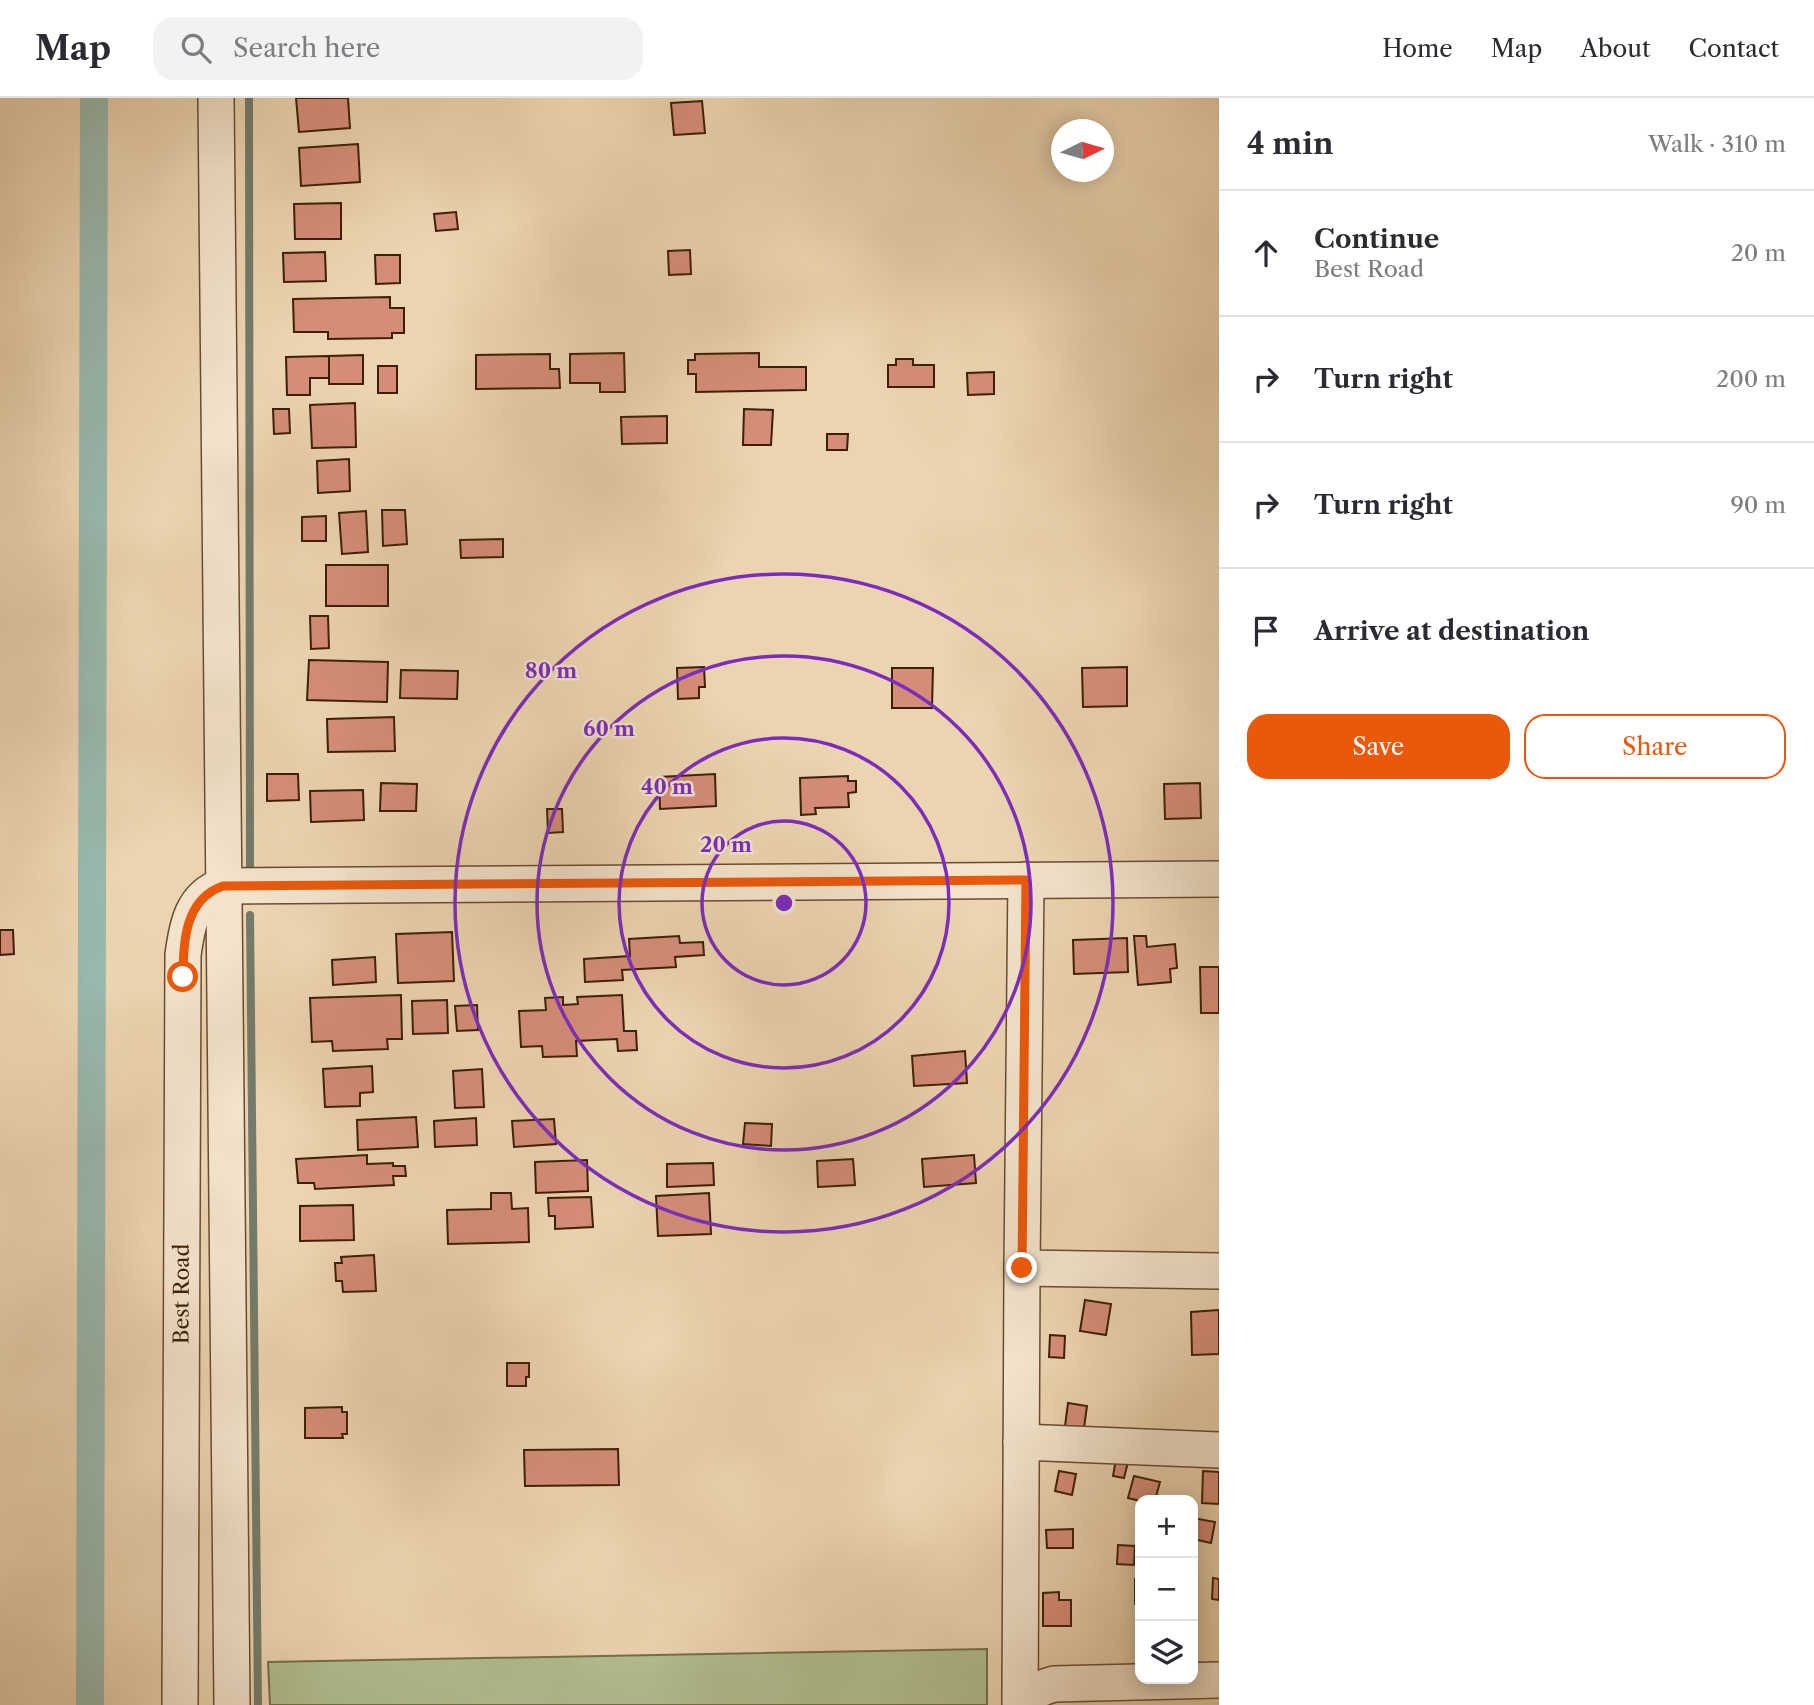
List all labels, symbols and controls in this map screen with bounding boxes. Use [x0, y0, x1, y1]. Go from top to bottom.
search box [153, 17, 643, 80]
text: Map [35, 28, 111, 69]
icon: search [177, 29, 215, 67]
text: Search here [233, 32, 380, 64]
text: Home [1382, 34, 1453, 63]
text: Map [1491, 34, 1542, 63]
text: About [1580, 34, 1651, 63]
text: Contact [1689, 34, 1779, 63]
north arrow [1051, 119, 1114, 182]
text: 4 min [1247, 125, 1333, 162]
text: Walk · 310 m [1648, 130, 1786, 158]
text: Continue [1314, 223, 1439, 255]
icon: ahead [1247, 234, 1285, 272]
text: 20 m [1731, 239, 1786, 267]
text: Best Road [1314, 255, 1424, 283]
icon: right [1247, 360, 1285, 398]
text: Turn right [1314, 363, 1453, 395]
text: 200 m [1716, 365, 1786, 393]
icon: right [1247, 486, 1285, 524]
text: Turn right [1314, 489, 1453, 521]
text: 90 m [1730, 491, 1786, 519]
icon: arrive [1247, 612, 1285, 650]
text: Arrive at destination [1314, 615, 1589, 647]
text: 80 m [525, 658, 577, 683]
button: Save [1247, 714, 1510, 779]
button: Share [1524, 714, 1786, 779]
text: 60 m [583, 716, 635, 741]
text: 40 m [641, 774, 693, 799]
text: 20 m [700, 832, 752, 857]
centre of rings [772, 891, 796, 915]
route start [167, 961, 198, 992]
street label: Best Road [168, 1244, 194, 1344]
route end [1006, 1252, 1037, 1283]
map controls [1135, 1495, 1198, 1684]
button: + [1135, 1495, 1198, 1558]
button: − [1135, 1558, 1198, 1621]
button: layers [1135, 1621, 1198, 1684]

